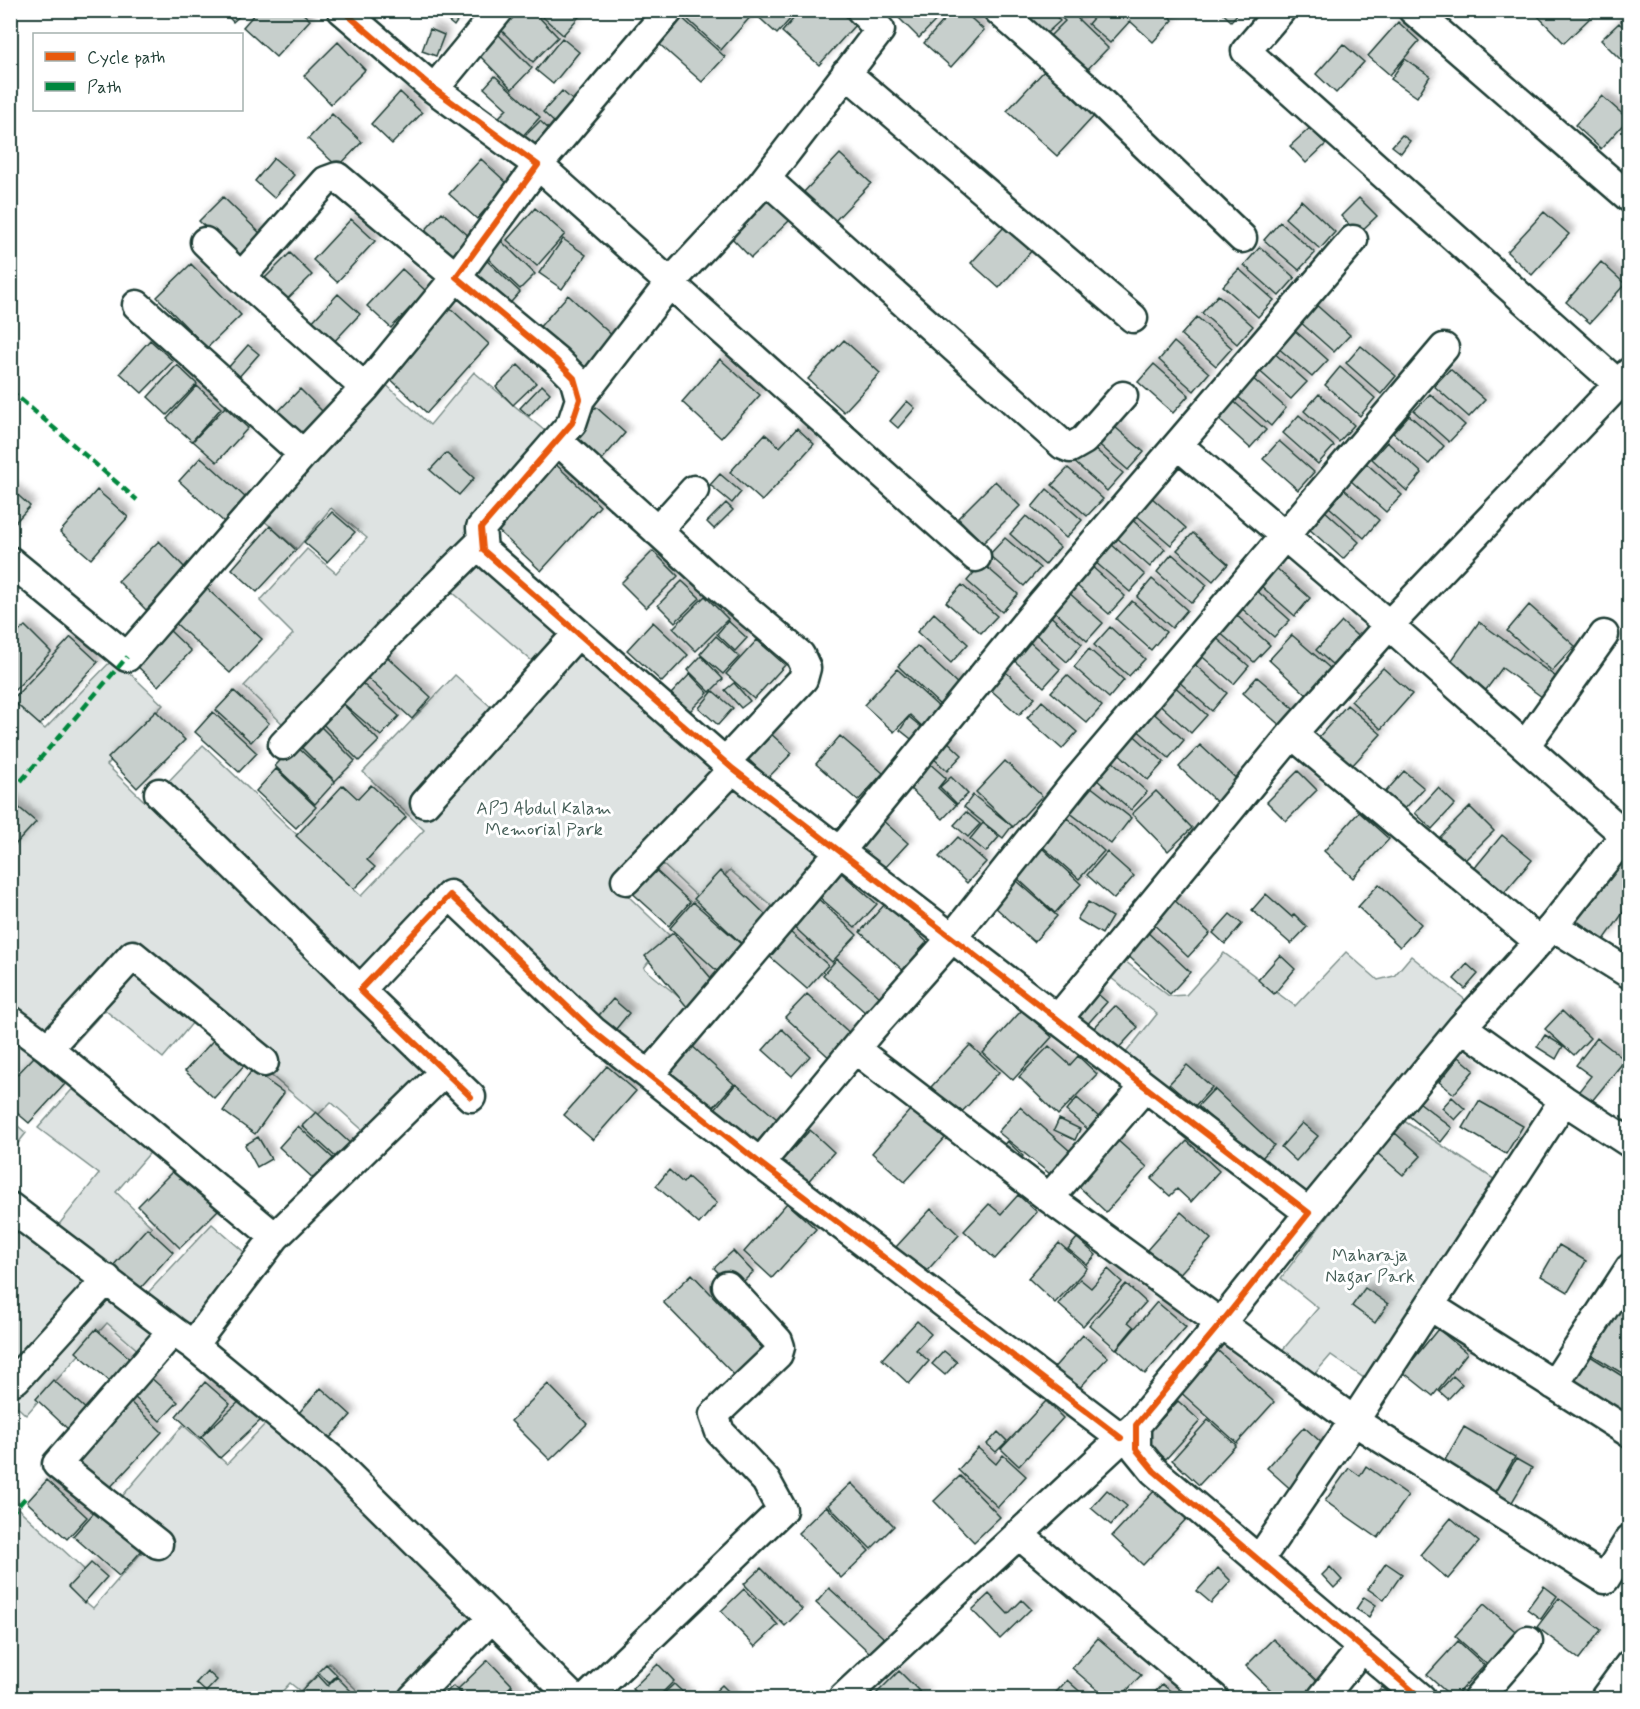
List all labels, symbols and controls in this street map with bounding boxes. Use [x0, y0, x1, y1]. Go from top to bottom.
legend [33, 33, 243, 111]
text: Cycle path [87, 46, 165, 70]
text: Path [87, 76, 122, 100]
park label: APJ Abdul Kalam Memorial Park [476, 797, 612, 842]
park label: Maharaja Nagar Park [1325, 1244, 1415, 1291]

